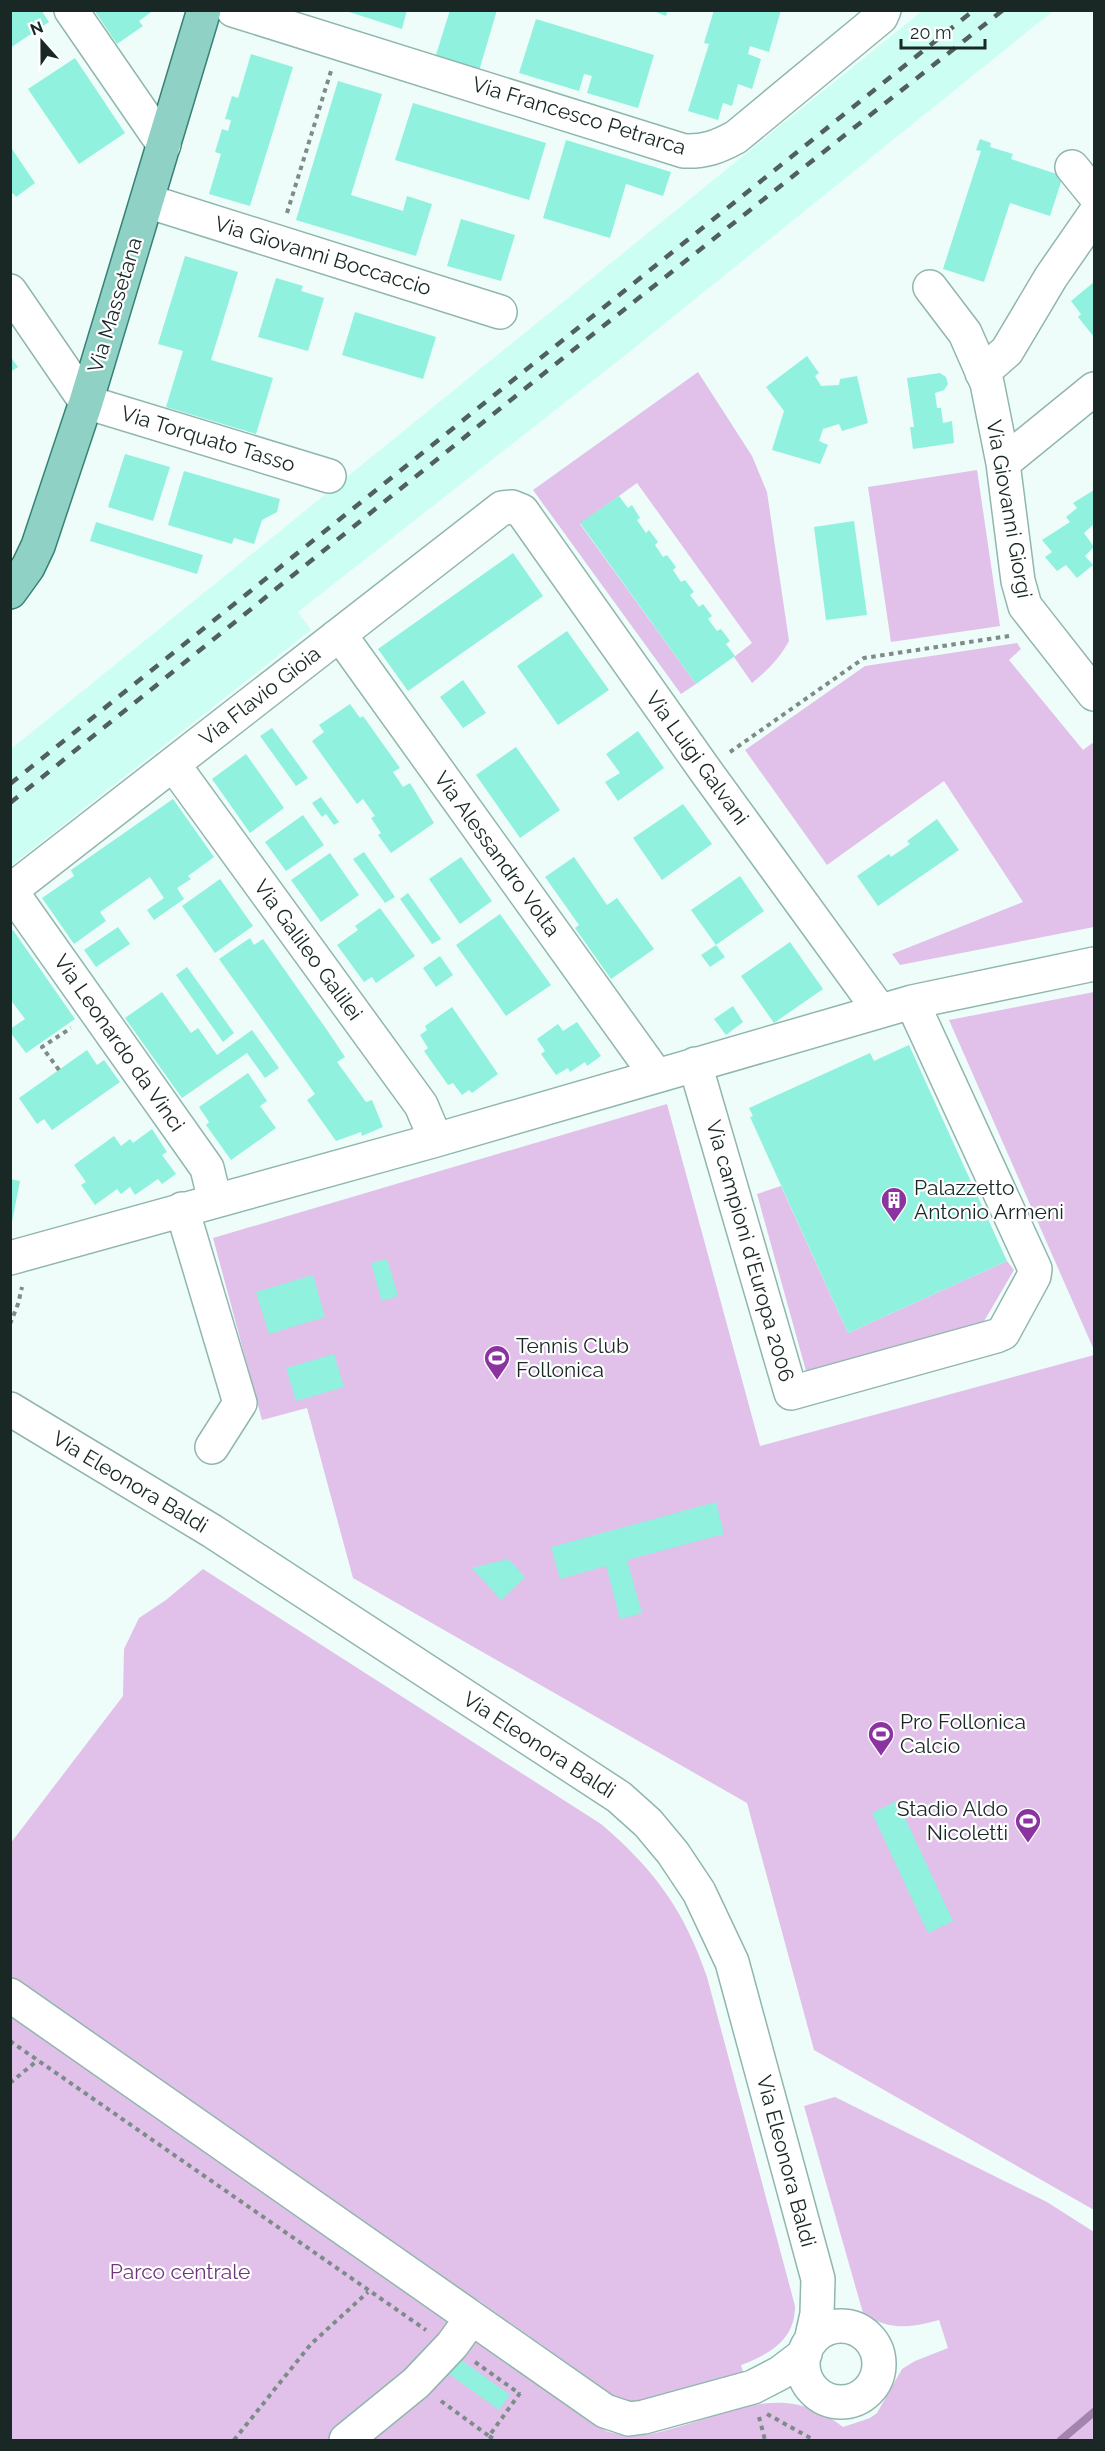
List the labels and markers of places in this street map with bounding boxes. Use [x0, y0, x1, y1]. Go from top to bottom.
place label: Palazzetto Antonio Armeni [914, 1175, 1064, 1224]
building icon: Palazzetto Antonio Armeni [879, 1185, 909, 1223]
place label: Tennis Club Follonica [516, 1333, 629, 1382]
sports icon: Tennis Club Follonica [482, 1343, 512, 1381]
place label: Pro Follonica Calcio [900, 1709, 1026, 1758]
sports icon: Pro Follonica Calcio [866, 1719, 896, 1757]
place label: Stadio Aldo Nicoletti [897, 1796, 1008, 1845]
sports icon: Stadio Aldo Nicoletti [1013, 1806, 1043, 1844]

